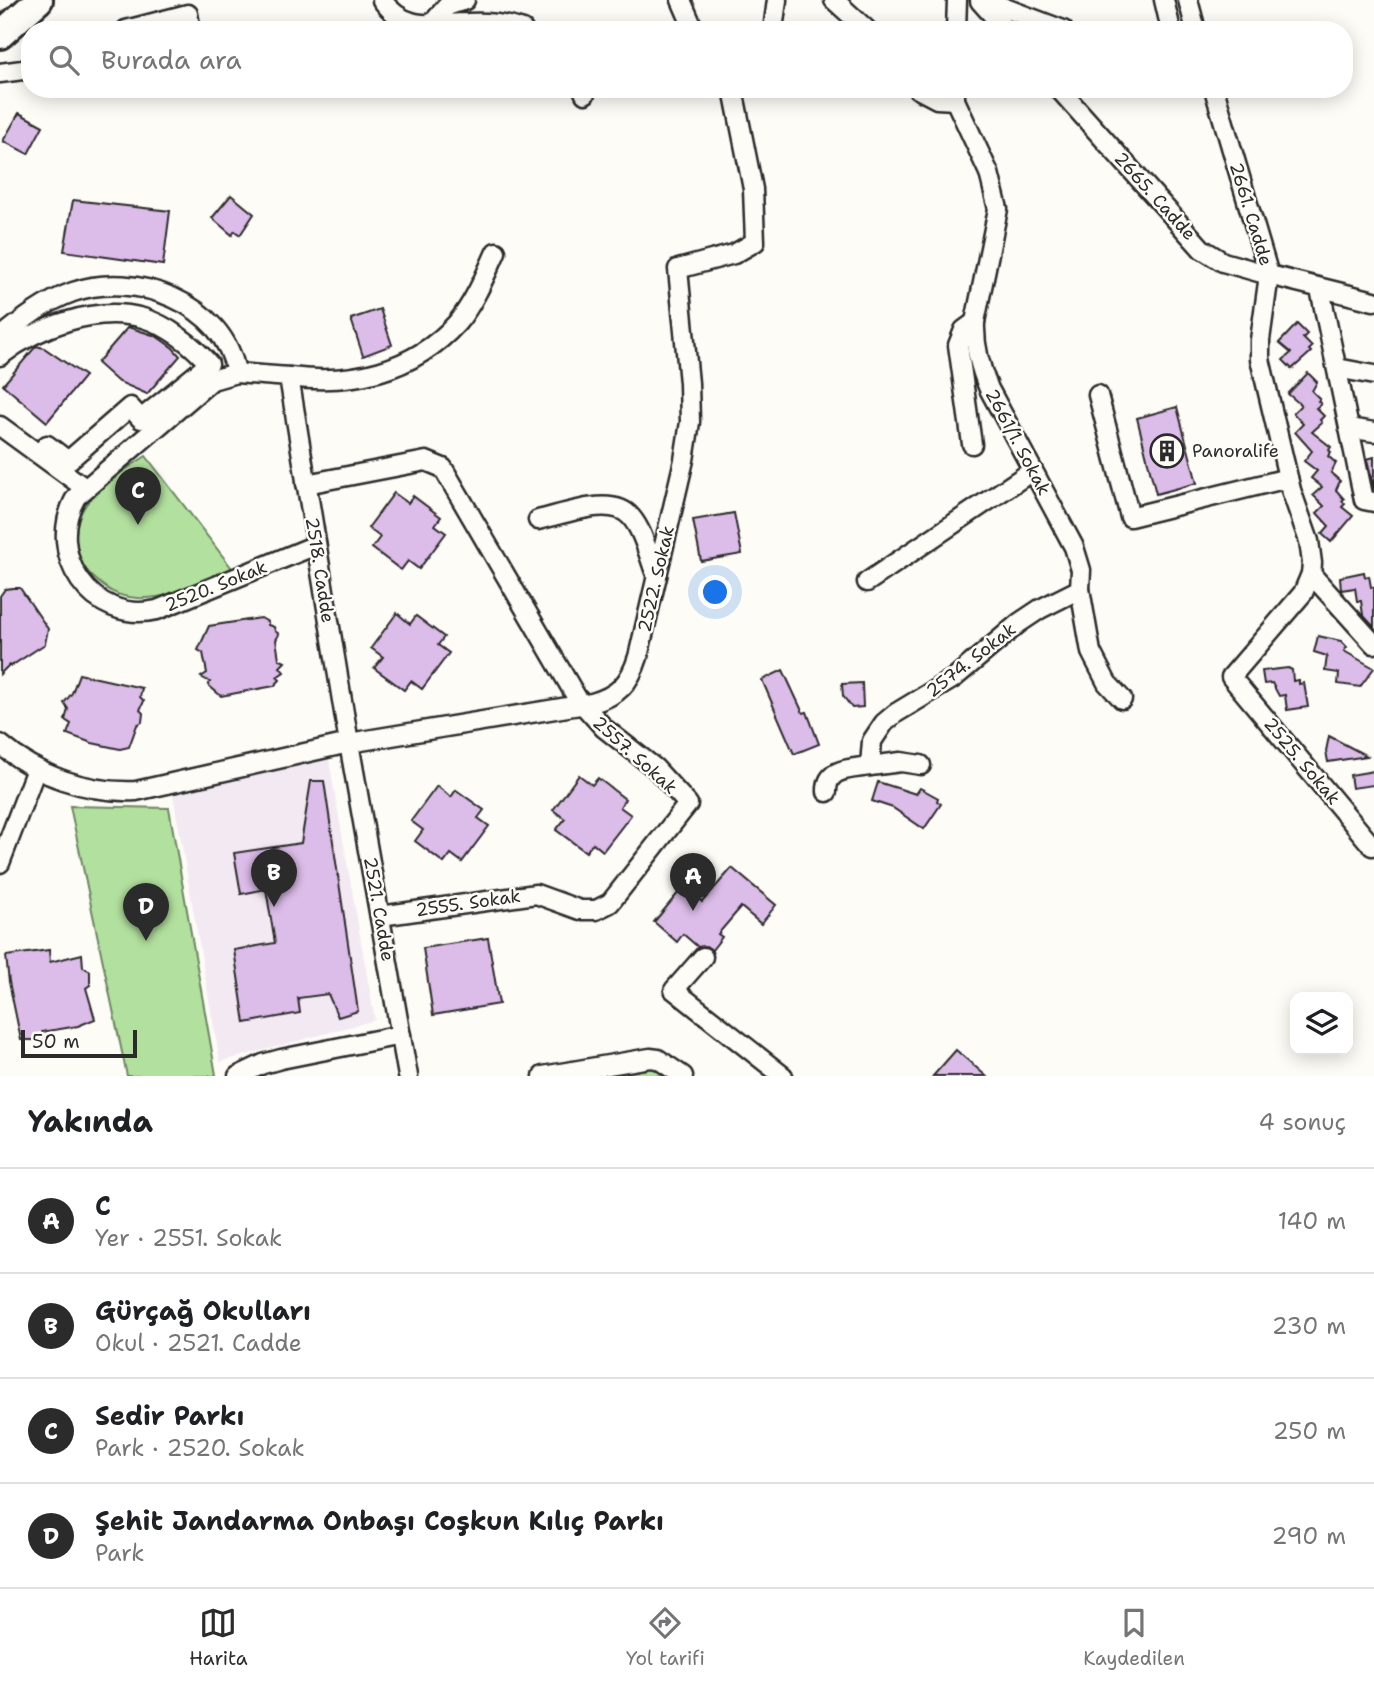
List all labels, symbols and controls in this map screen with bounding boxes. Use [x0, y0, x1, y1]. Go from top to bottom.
search box [21, 21, 1353, 98]
icon: search [45, 41, 83, 79]
text: Burada ara [101, 42, 242, 77]
street label: 2665. Cadde [1109, 147, 1201, 245]
street label: 2661. Cadde [1224, 159, 1278, 269]
street label: 2661/1. Sokak [980, 384, 1056, 500]
building icon: Panoralife [1148, 432, 1186, 470]
place label: Panoralife [1192, 439, 1279, 463]
pin: C [115, 467, 161, 525]
street label: 2518. Cadde [300, 515, 340, 625]
street label: 2522. Sokak [632, 523, 680, 635]
street label: 2520. Sokak [161, 555, 271, 617]
your location [698, 575, 732, 609]
street label: 2574. Sokak [921, 617, 1021, 703]
street label: 2557. Sokak [588, 711, 682, 799]
street label: 2525. Sokak [1258, 712, 1346, 810]
pin: B [251, 849, 297, 907]
pin: A [670, 853, 716, 911]
street label: 2521. Cadde [358, 855, 400, 963]
pin: D [123, 883, 169, 941]
street label: 2555. Sokak [414, 884, 522, 922]
map controls [1290, 992, 1353, 1055]
button: layers [1290, 992, 1353, 1055]
scale bar [21, 1027, 136, 1059]
text: 50 m [32, 1029, 80, 1054]
text: Yakında [28, 1101, 153, 1142]
text: 4 sonuç [1259, 1107, 1346, 1137]
text: C [95, 1188, 111, 1223]
text: A [42, 1206, 60, 1236]
text: 140 m [1278, 1206, 1346, 1236]
text: Yer · 2551. Sokak [95, 1223, 282, 1253]
text: Gürçağ Okulları [95, 1293, 311, 1328]
text: B [44, 1311, 58, 1341]
text: 230 m [1272, 1311, 1346, 1341]
text: Okul · 2521. Cadde [95, 1328, 302, 1358]
text: Sedir Parkı [95, 1398, 244, 1433]
text: C [44, 1416, 58, 1446]
text: 250 m [1273, 1416, 1346, 1446]
text: Park · 2520. Sokak [95, 1433, 305, 1463]
text: Şehit Jandarma Onbaşı Coşkun Kılıç Parkı [95, 1503, 664, 1538]
text: D [43, 1521, 59, 1551]
text: 290 m [1272, 1521, 1346, 1551]
text: Park [95, 1538, 144, 1568]
tab: Harita [189, 1604, 248, 1671]
tab: Yol tarifi [626, 1604, 705, 1671]
tab: Kaydedilen [1083, 1604, 1185, 1671]

